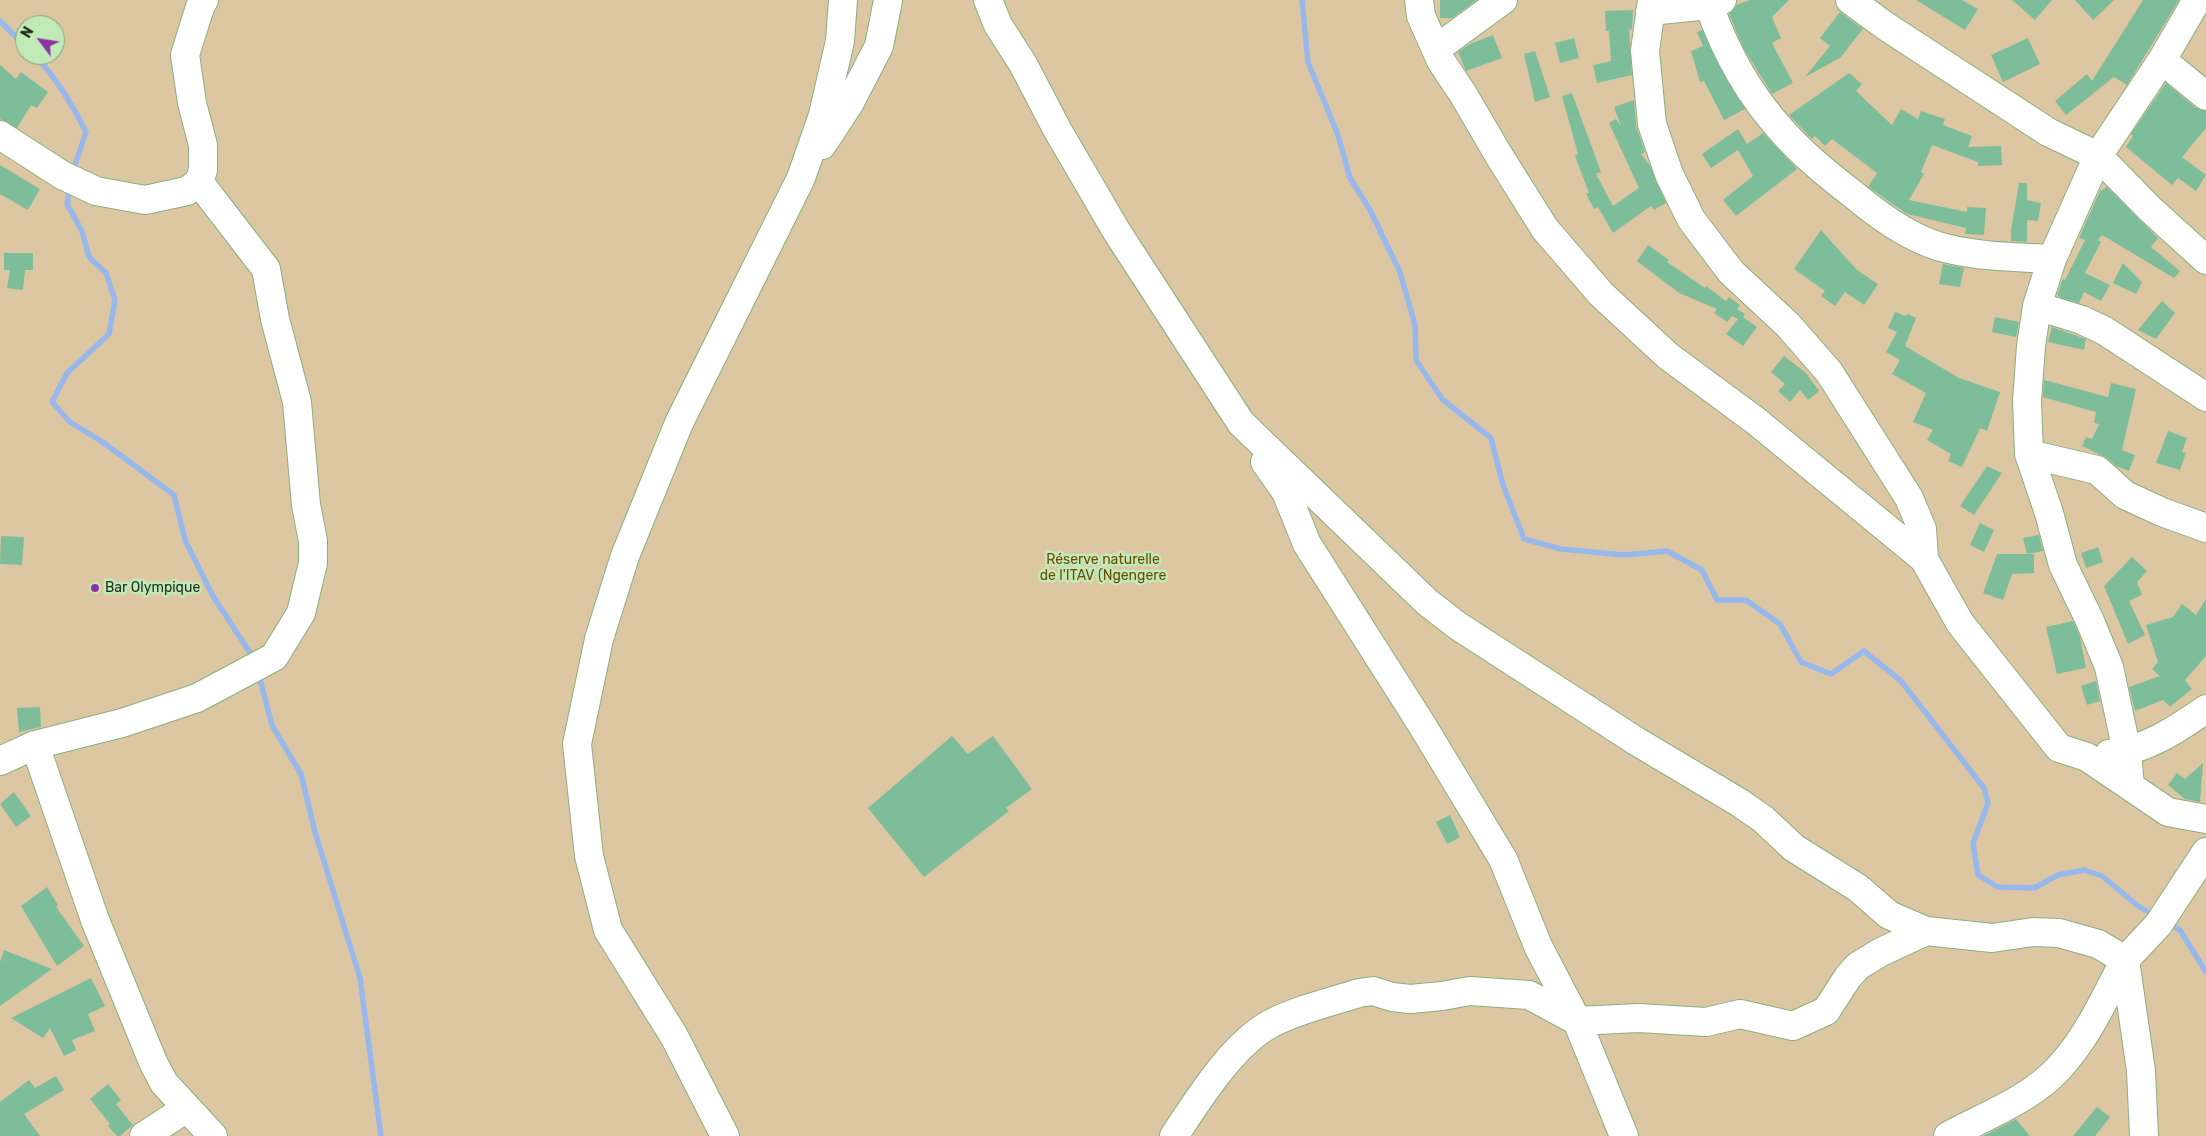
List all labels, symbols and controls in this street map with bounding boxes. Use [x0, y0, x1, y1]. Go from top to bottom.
north arrow [15, 15, 65, 65]
text: N [18, 24, 37, 41]
park label: Réserve naturelle de l'ITAV (Ngengere [1040, 552, 1166, 584]
place label: Bar Olympique [105, 580, 200, 596]
marker: Bar Olympique [89, 582, 101, 594]

